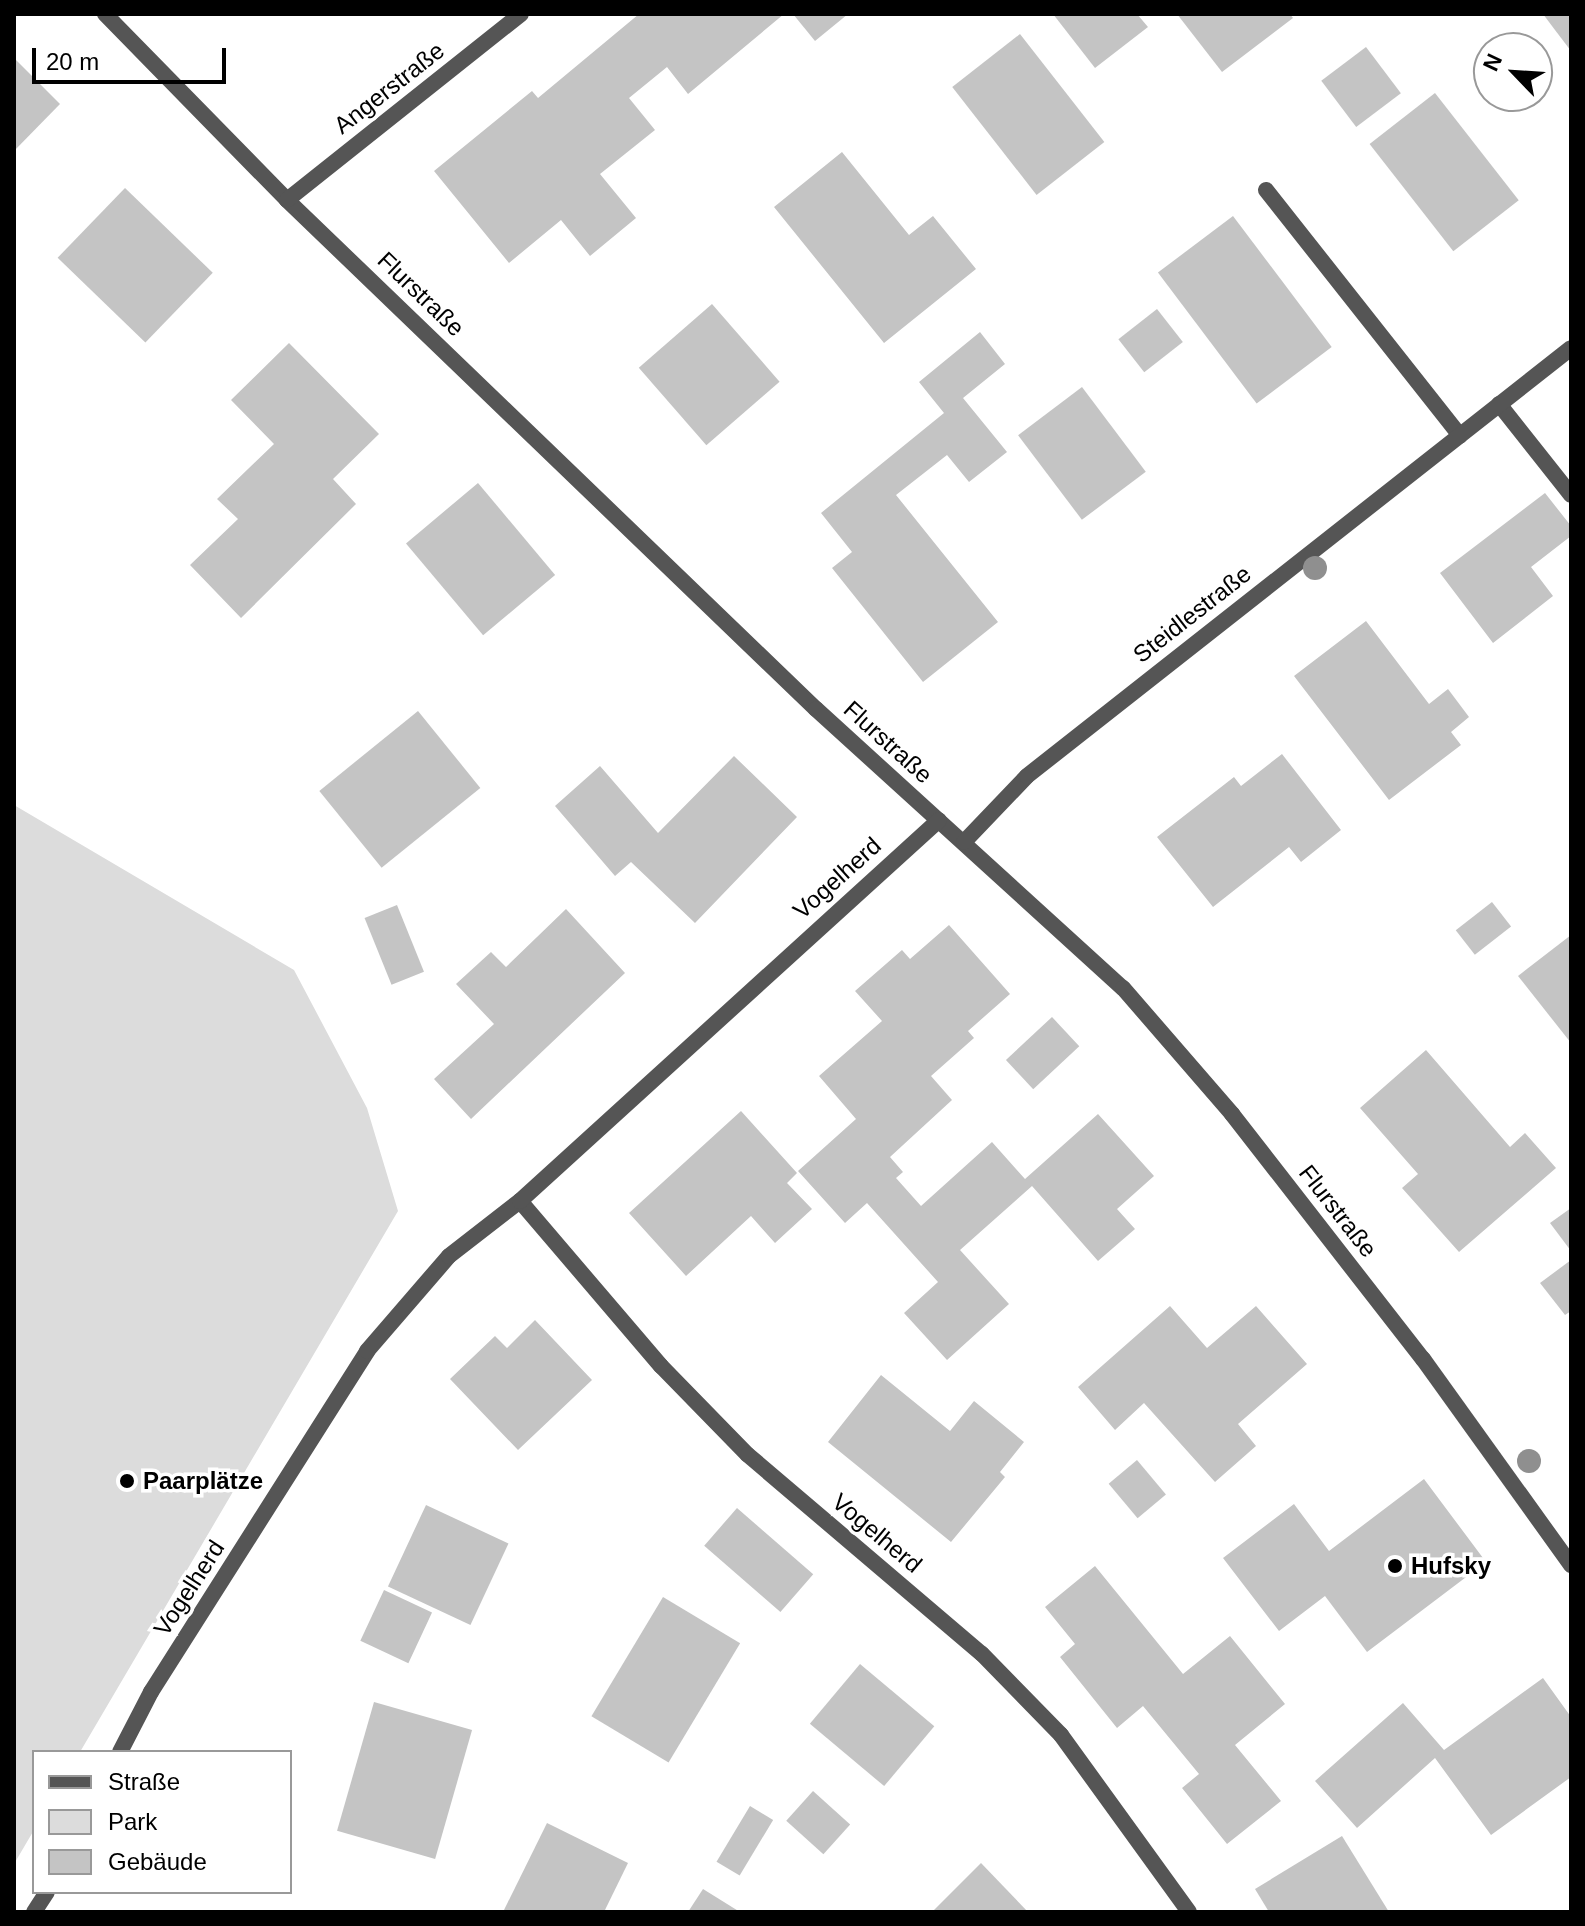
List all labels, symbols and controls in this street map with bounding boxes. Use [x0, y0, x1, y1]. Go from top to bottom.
scale bar [36, 32, 230, 82]
north arrow [1473, 32, 1553, 112]
street label: Angerstraße [328, 36, 450, 140]
text: 20 m [46, 48, 99, 75]
text: N [1478, 50, 1507, 75]
street label: Flurstraße [372, 246, 470, 342]
street label: Steidlestraße [1127, 559, 1257, 669]
street label: Flurstraße [838, 695, 938, 789]
street label: Vogelherd [787, 831, 887, 925]
street label: Flurstraße [1293, 1159, 1383, 1263]
place label: Paarplätze [143, 1467, 263, 1495]
marker: Paarplätze [118, 1472, 136, 1490]
street label: Vogelherd [826, 1487, 928, 1579]
street label: Vogelherd [147, 1535, 231, 1641]
place label: Hufsky [1411, 1552, 1491, 1580]
marker: Hufsky [1386, 1557, 1404, 1575]
legend [32, 1750, 292, 1894]
text: Straße [108, 1768, 180, 1795]
text: Park [108, 1808, 157, 1835]
text: Gebäude [108, 1848, 207, 1875]

